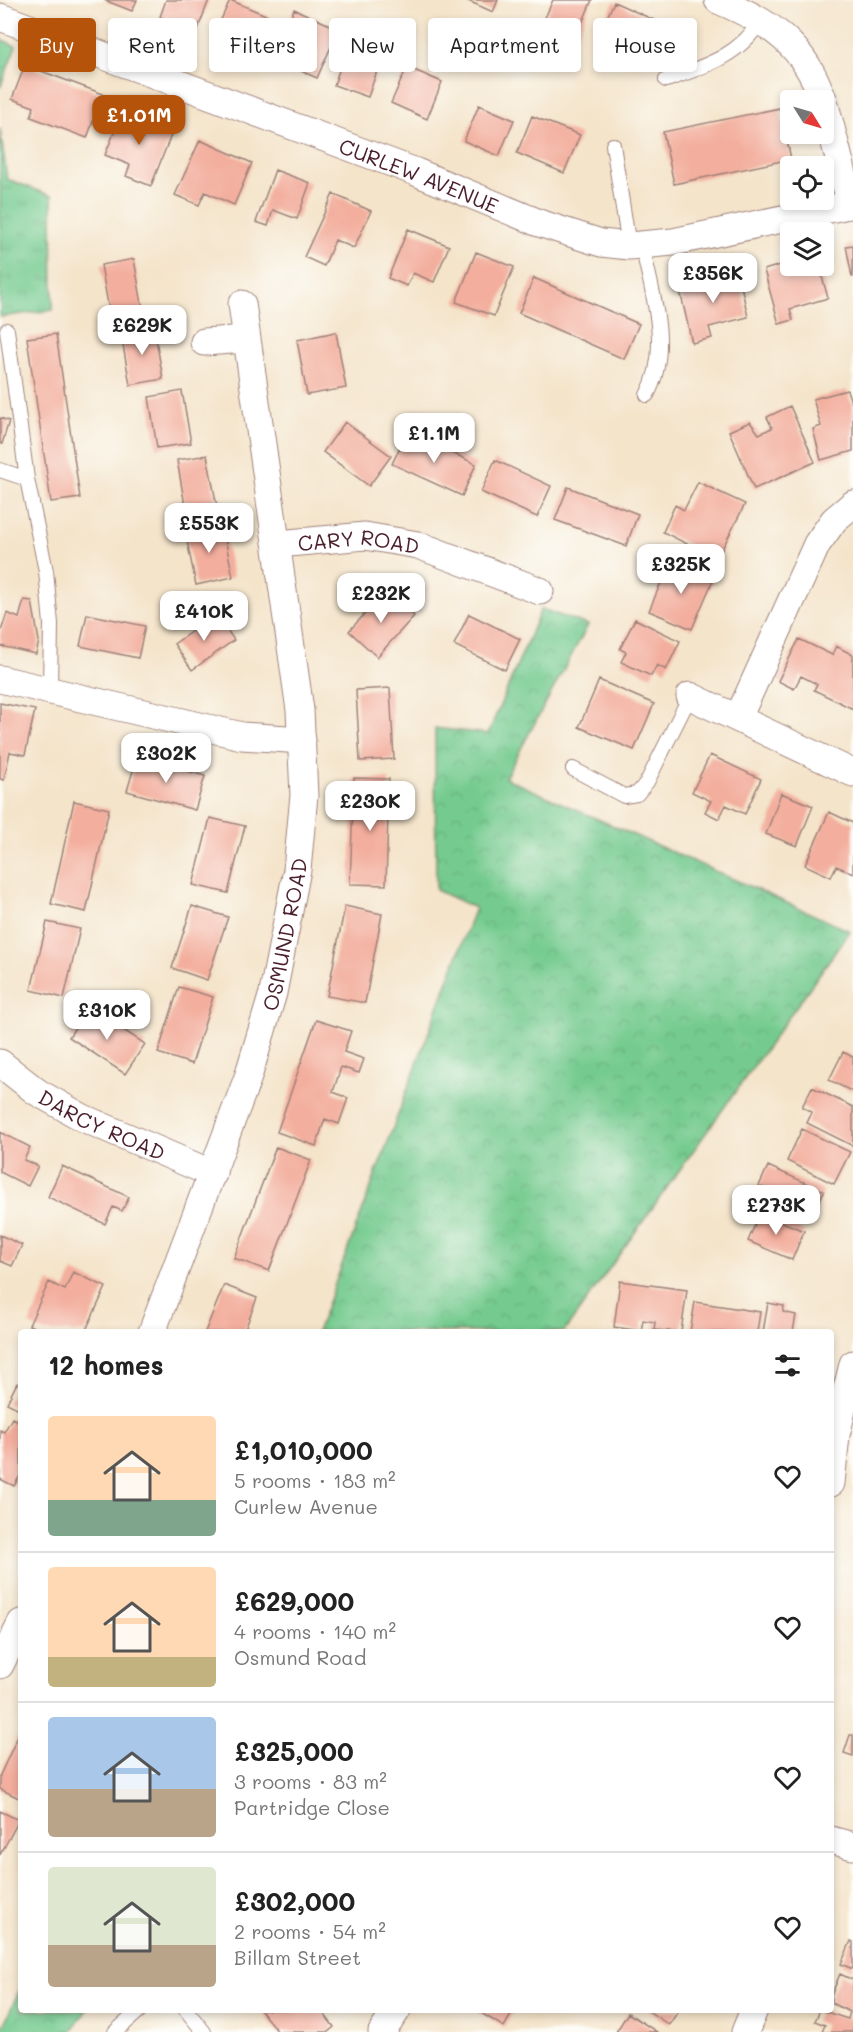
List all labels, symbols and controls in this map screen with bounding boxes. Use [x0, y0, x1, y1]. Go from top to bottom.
chip: Buy [18, 18, 96, 72]
chip: Rent [108, 18, 197, 72]
chip: Filters [209, 18, 317, 72]
chip: New [329, 18, 416, 72]
chip: Apartment [428, 18, 581, 72]
chip: House [593, 18, 697, 72]
north arrow [780, 90, 834, 144]
map controls [780, 90, 834, 276]
pin: £1.01M [90, 95, 188, 146]
text: £1.01M [106, 101, 172, 127]
street label: CURLEW AVENUE [336, 131, 503, 218]
button: locate [780, 156, 834, 210]
button: layers [780, 222, 834, 276]
pin: £356K [671, 253, 755, 304]
text: £356K [682, 259, 744, 285]
pin: £629K [100, 305, 184, 356]
text: £629K [112, 311, 172, 337]
pin: £1.1M [392, 413, 476, 464]
text: £1.1M [408, 419, 460, 445]
pin: £553K [167, 503, 251, 554]
text: £553K [179, 509, 239, 535]
street label: CARY ROAD [296, 522, 421, 559]
pin: £325K [639, 544, 723, 595]
text: £325K [651, 550, 711, 576]
pin: £232K [339, 573, 423, 624]
text: £232K [351, 579, 411, 605]
pin: £410K [162, 591, 246, 642]
text: £410K [174, 597, 234, 623]
pin: £302K [124, 733, 208, 784]
text: £302K [135, 739, 197, 765]
pin: £230K [328, 781, 412, 832]
text: £230K [339, 787, 401, 813]
street label: OSMUND ROAD [255, 857, 312, 1014]
pin: £310K [65, 990, 149, 1041]
text: £310K [77, 996, 137, 1022]
street label: DARCY ROAD [34, 1082, 170, 1165]
pin: £273K [734, 1185, 818, 1236]
text: £273K [746, 1191, 806, 1217]
text: 12 homes [48, 1348, 164, 1382]
icon: filters [771, 1349, 804, 1382]
text: £1,010,000 [234, 1433, 373, 1467]
icon: home [96, 1440, 168, 1512]
icon: heart [771, 1460, 804, 1493]
text: 5 rooms · 183 m² [234, 1467, 396, 1493]
text: Curlew Avenue [234, 1493, 378, 1519]
text: £629,000 [234, 1584, 354, 1618]
icon: home [96, 1591, 168, 1663]
icon: heart [771, 1611, 804, 1644]
text: 4 rooms · 140 m² [234, 1618, 396, 1644]
text: Osmund Road [234, 1644, 366, 1670]
text: £325,000 [234, 1734, 354, 1768]
icon: home [96, 1741, 168, 1813]
icon: heart [771, 1761, 804, 1794]
text: 3 rooms · 83 m² [234, 1768, 387, 1794]
text: Partridge Close [234, 1794, 390, 1820]
text: £302,000 [234, 1884, 355, 1918]
icon: home [96, 1891, 168, 1963]
icon: heart [771, 1911, 804, 1944]
text: 2 rooms · 54 m² [234, 1918, 386, 1944]
text: Billam Street [234, 1944, 361, 1970]

